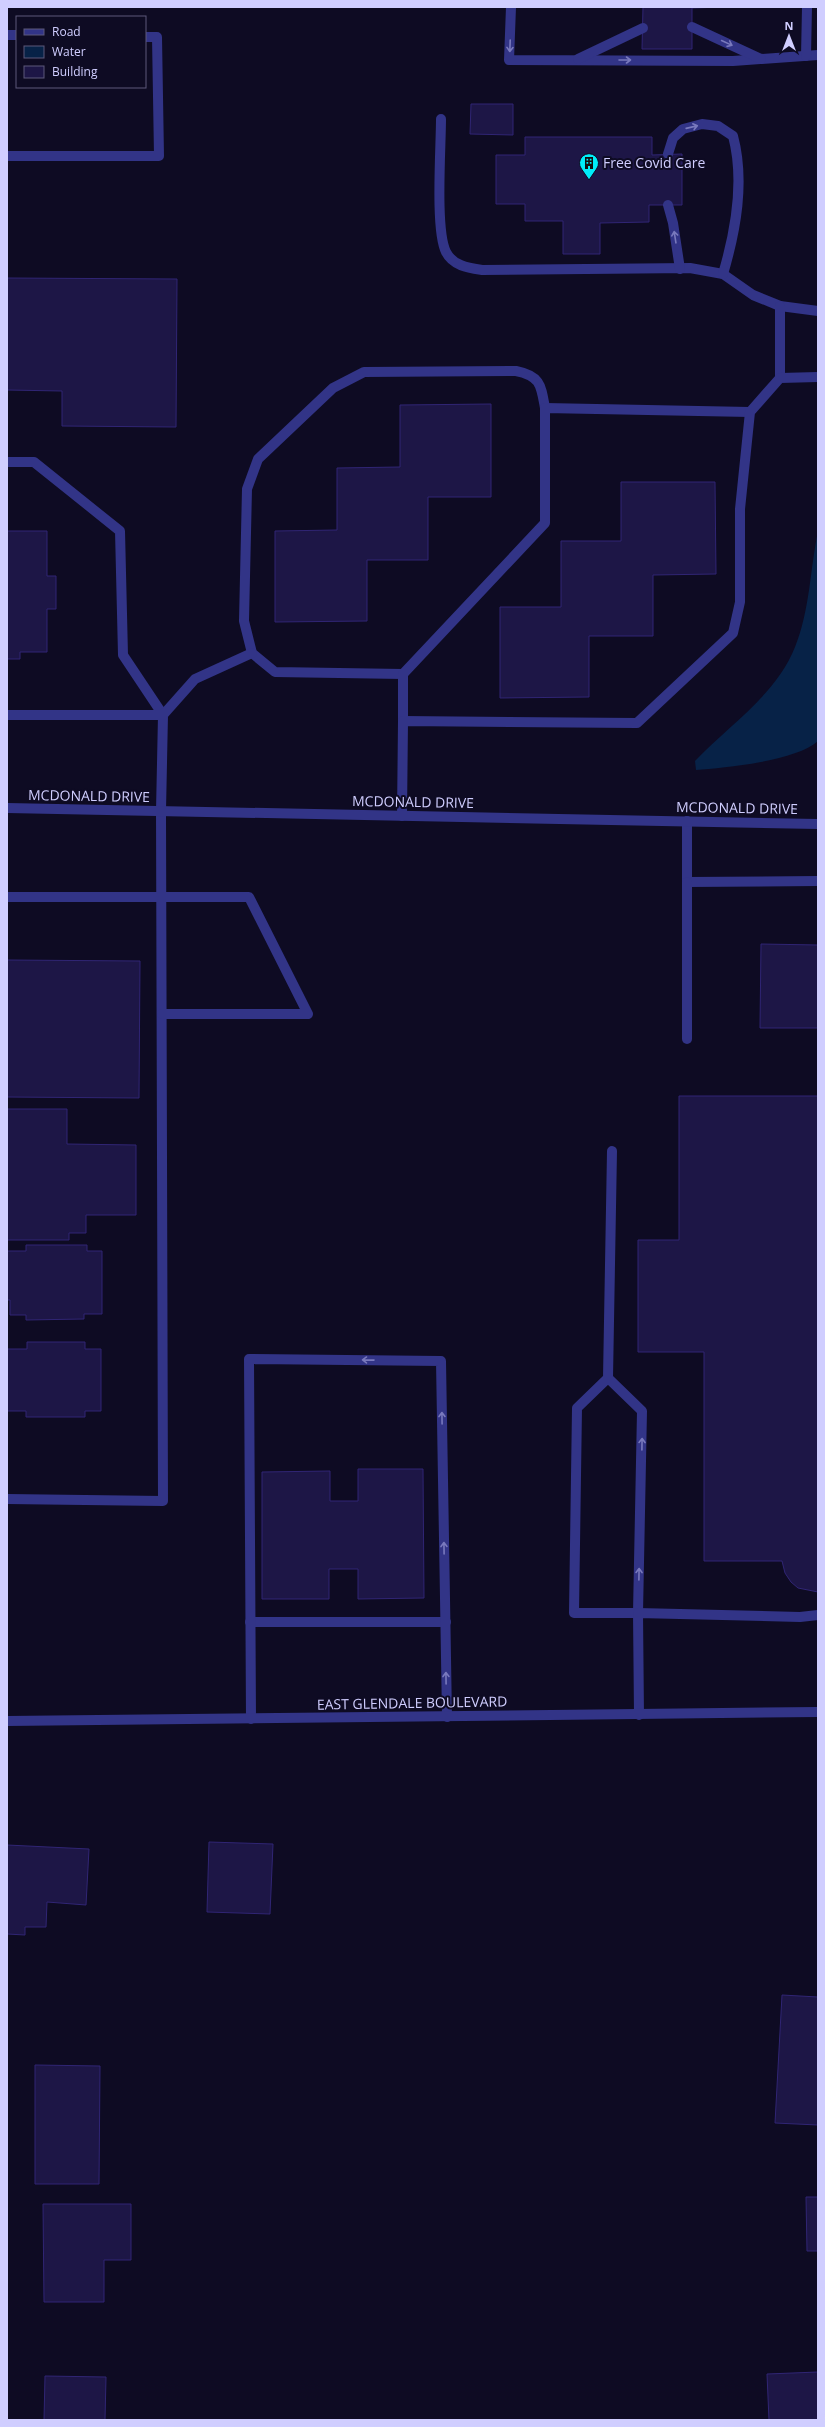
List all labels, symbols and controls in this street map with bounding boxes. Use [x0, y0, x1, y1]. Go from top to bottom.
legend [16, 16, 146, 88]
north arrow [769, 16, 809, 56]
text: N [785, 18, 793, 33]
text: Road [52, 23, 81, 40]
one-way arrow [506, 39, 513, 52]
one-way arrow [721, 40, 733, 47]
text: Water [52, 43, 86, 60]
one-way arrow [618, 56, 631, 64]
text: Building [52, 63, 98, 80]
one-way arrow [685, 123, 698, 130]
building icon: Free Covid Care [578, 152, 600, 180]
place label: Free Covid Care [603, 153, 706, 172]
one-way arrow [671, 231, 679, 244]
street label: MCDONALD DRIVE [28, 785, 150, 806]
street label: MCDONALD DRIVE [352, 791, 474, 812]
street label: MCDONALD DRIVE [676, 797, 798, 818]
one-way arrow [362, 1356, 375, 1364]
one-way arrow [438, 1412, 446, 1425]
one-way arrow [638, 1438, 646, 1451]
one-way arrow [440, 1542, 448, 1555]
one-way arrow [635, 1568, 643, 1581]
one-way arrow [442, 1672, 450, 1685]
street label: EAST GLENDALE BOULEVARD [317, 1691, 507, 1714]

